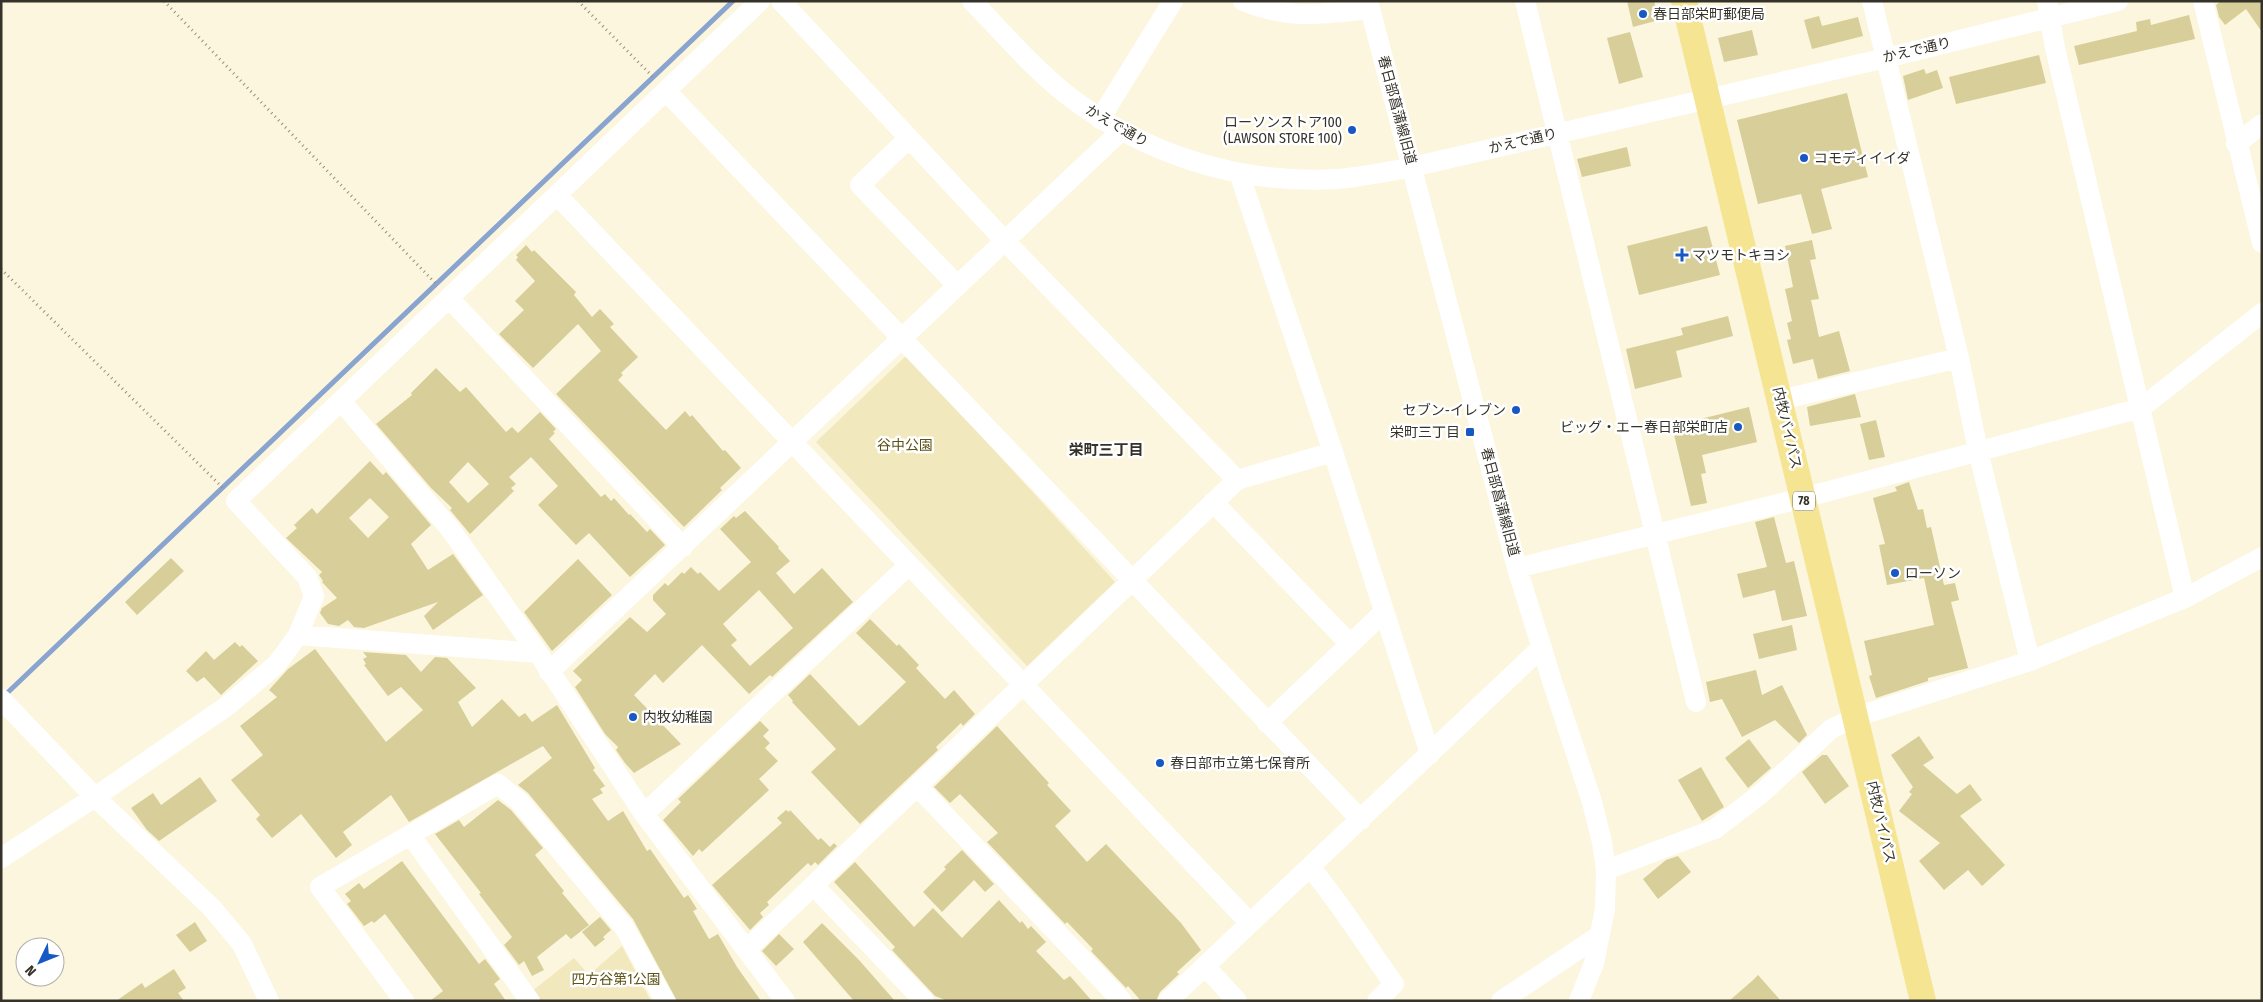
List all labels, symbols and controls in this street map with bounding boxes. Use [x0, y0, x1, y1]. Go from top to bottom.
place label: 春日部栄町郵便局 [1653, 6, 1765, 23]
marker: 春日部栄町郵便局 [1637, 8, 1649, 20]
street label: かえで通り [1881, 34, 1953, 66]
street label: 春日部菖蒲線旧道 [1374, 54, 1420, 166]
street label: かえで通り [1083, 101, 1151, 151]
place label: ローソンストア100 (LAWSON STORE 100) [1223, 114, 1342, 147]
marker: ローソンストア100 (LAWSON STORE 100) [1346, 124, 1358, 136]
street label: かえで通り [1487, 125, 1559, 157]
place label: コモディイイダ [1814, 150, 1910, 167]
marker: コモディイイダ [1798, 152, 1810, 164]
place label: マツモトキヨシ [1692, 247, 1790, 264]
marker: マツモトキヨシ [1676, 249, 1688, 261]
street label: 内牧バイパス [1769, 385, 1805, 471]
place label: セブン-イレブン [1403, 402, 1506, 419]
marker: セブン-イレブン [1510, 404, 1522, 416]
place label: ビッグ・エー春日部栄町店 [1560, 419, 1728, 436]
marker: ビッグ・エー春日部栄町店 [1732, 421, 1744, 433]
place label: 栄町三丁目 [1390, 424, 1460, 441]
marker: 栄町三丁目 [1464, 426, 1476, 438]
park label: 谷中公園 [877, 437, 933, 454]
district label: 栄町三丁目 [1068, 441, 1144, 459]
street label: 春日部菖蒲線旧道 [1477, 446, 1523, 558]
road number: 78 [1793, 492, 1815, 511]
place label: ローソン [1905, 565, 1961, 582]
marker: ローソン [1889, 567, 1901, 579]
place label: 内牧幼稚園 [643, 709, 713, 726]
marker: 内牧幼稚園 [627, 711, 639, 723]
place label: 春日部市立第七保育所 [1170, 755, 1310, 772]
marker: 春日部市立第七保育所 [1154, 757, 1166, 769]
street label: 内牧バイパス [1863, 779, 1899, 865]
north arrow [15, 937, 65, 987]
text: N [22, 962, 40, 979]
park label: 四方谷第1公園 [571, 971, 661, 988]

